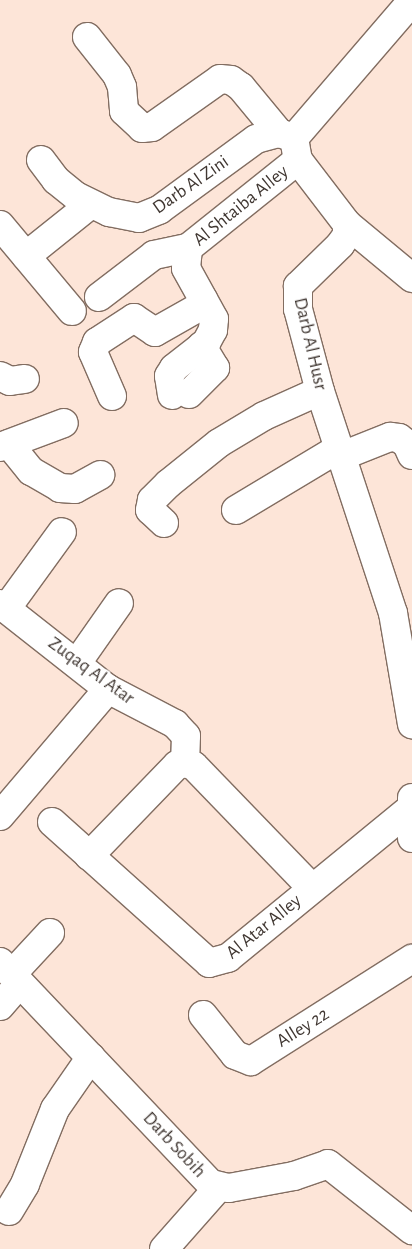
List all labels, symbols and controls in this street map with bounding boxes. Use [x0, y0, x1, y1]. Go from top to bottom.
street label: Darb Al Zini [149, 150, 233, 220]
street label: Al Shtaiba Alley [189, 161, 293, 251]
street label: Darb Al Husr [288, 295, 332, 393]
street label: Zuqaq Al Atar [43, 632, 139, 710]
street label: Al Atar Alley [222, 890, 306, 964]
street label: Alley 22 [273, 1003, 333, 1053]
street label: Darb Sobih [138, 1107, 210, 1183]

